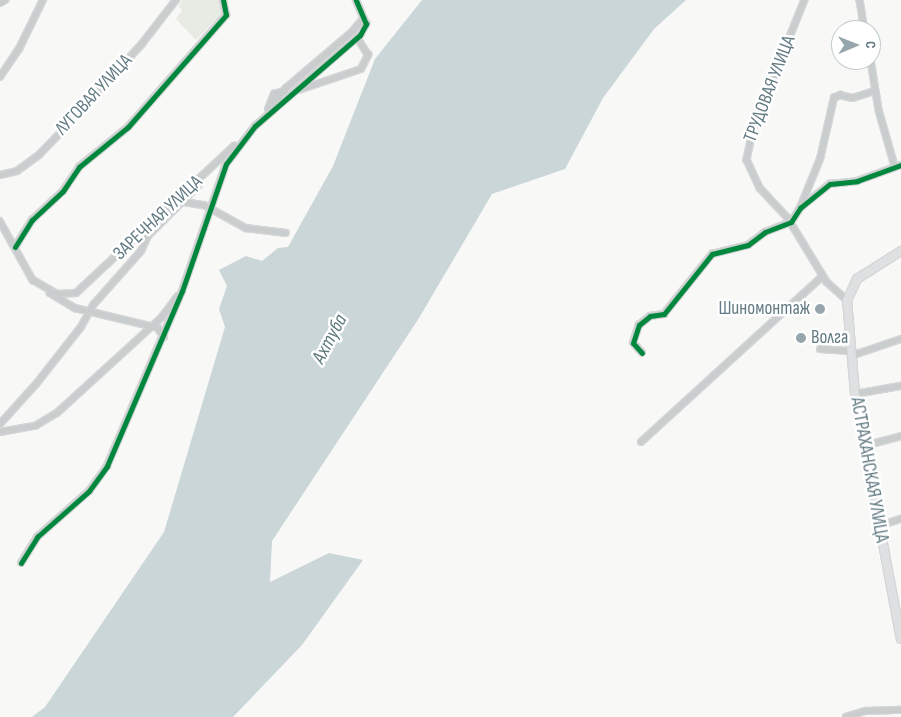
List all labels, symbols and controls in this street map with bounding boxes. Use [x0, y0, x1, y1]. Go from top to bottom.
north arrow [831, 20, 881, 70]
street label: ТРУДОВАЯ УЛИЦА [739, 32, 801, 146]
text: С [862, 41, 879, 48]
street label: ЛУГОВАЯ УЛИЦА [51, 50, 137, 140]
street label: ЗАРЕЧНАЯ УЛИЦА [109, 171, 207, 265]
place label: Шиномонтаж [718, 298, 810, 320]
marker: Шиномонтаж [814, 303, 826, 315]
water label: Ахтуба [307, 310, 353, 368]
place label: Волга [811, 327, 848, 349]
marker: Волга [795, 332, 807, 344]
street label: АСТРАХАНСКАЯ УЛИЦА [845, 396, 893, 544]

